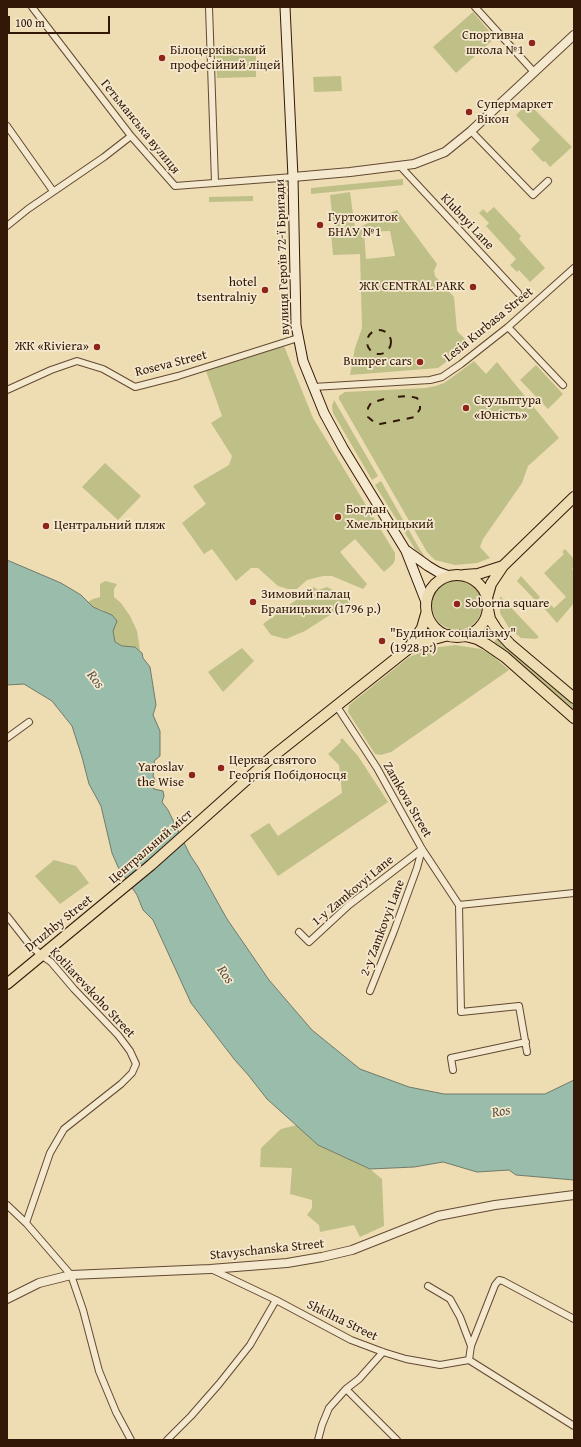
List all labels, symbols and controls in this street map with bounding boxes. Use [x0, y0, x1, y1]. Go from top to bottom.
scale bar [10, 8, 112, 34]
text: 100 m [15, 14, 45, 31]
place label: Спортивна школа №1 [462, 28, 524, 59]
marker: Спортивна школа №1 [527, 38, 537, 48]
place label: Білоцерківський професійний ліцей [170, 43, 281, 74]
marker: Білоцерківський професійний ліцей [157, 53, 167, 63]
street label: Гетьманська вулиця [97, 76, 183, 178]
place label: Супермаркет Вікон [477, 97, 553, 128]
marker: Супермаркет Вікон [464, 107, 474, 117]
street label: вулиця Героїв 72-ї Бригади [272, 179, 294, 335]
street label: Klubnyi Lane [437, 191, 497, 253]
place label: Гуртожиток БНАУ №1 [328, 210, 398, 241]
marker: Гуртожиток БНАУ №1 [315, 220, 325, 230]
place label: hotel tsentralniy [197, 275, 257, 306]
place label: ЖК CENTRAL PARK [359, 279, 465, 295]
marker: ЖК CENTRAL PARK [468, 282, 478, 292]
street label: Lesia Kurbasa Street [441, 284, 537, 366]
marker: hotel tsentralniy [260, 285, 270, 295]
place label: ЖК «Riviera» [15, 339, 89, 355]
marker: ЖК «Riviera» [92, 342, 102, 352]
street label: Roseva Street [133, 348, 209, 380]
place label: Bumper cars [343, 354, 412, 370]
marker: Bumper cars [415, 357, 425, 367]
place label: Скульптура «Юність» [474, 393, 541, 424]
marker: Скульптура «Юність» [461, 403, 471, 413]
place label: Богдан Хмельницький [346, 502, 434, 533]
marker: Богдан Хмельницький [333, 512, 343, 522]
place label: Центральний пляж [54, 518, 165, 534]
marker: Центральний пляж [41, 521, 51, 531]
place label: Зимовий палац Браницьких (1796 р.) [261, 587, 381, 618]
place label: Soborna square [465, 596, 549, 612]
marker: Зимовий палац Браницьких (1796 р.) [248, 597, 258, 607]
marker: Soborna square [452, 599, 462, 609]
place label: "Будинок соціалізму" (1928 р.) [390, 626, 516, 657]
marker: "Будинок соціалізму" (1928 р.) [377, 636, 387, 646]
water label: Ros [83, 668, 107, 692]
place label: Церква святого Георгія Побідоносця [229, 753, 347, 784]
place label: Yaroslav the Wise [137, 760, 184, 791]
street label: Zamkova Street [379, 760, 435, 840]
marker: Церква святого Георгія Побідоносця [216, 763, 226, 773]
marker: Yaroslav the Wise [187, 770, 197, 780]
street label: Центральний міст [106, 806, 196, 888]
street label: 1-y Zamkovyi Lane [309, 852, 397, 930]
street label: 2-y Zamkovyi Lane [357, 878, 409, 978]
street label: Druzhby Street [22, 892, 96, 956]
street label: Kotliarevskoho Street [46, 945, 138, 1041]
water label: Ros [213, 963, 237, 987]
water label: Ros [491, 1102, 511, 1122]
street label: Stavyschanska Street [209, 1236, 325, 1264]
street label: Shkilna Street [304, 1297, 380, 1345]

